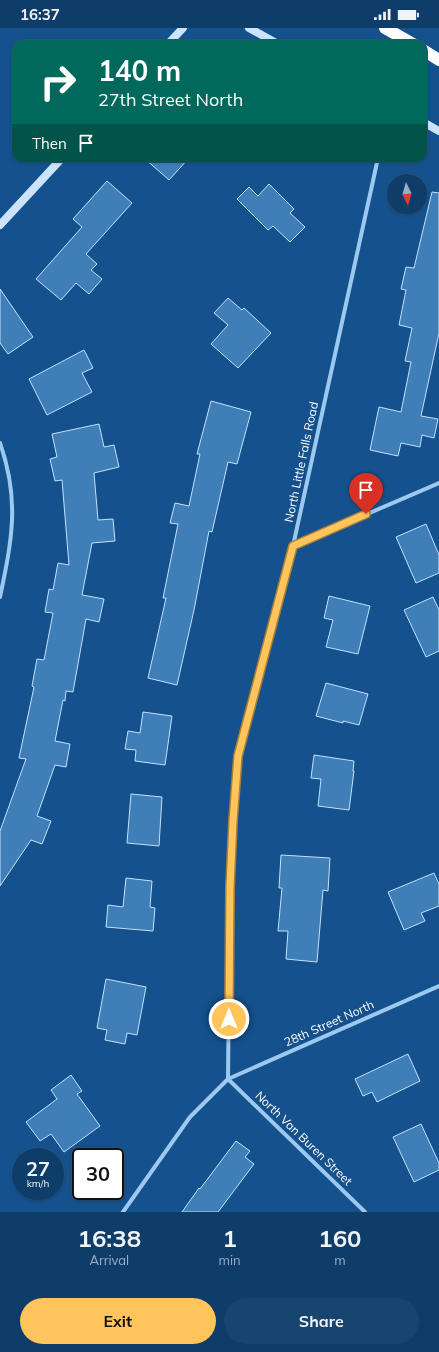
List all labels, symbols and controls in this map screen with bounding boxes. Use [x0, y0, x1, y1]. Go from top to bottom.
text: 16:37 [20, 5, 60, 24]
text: 140 m [98, 53, 181, 88]
icon: right [32, 56, 84, 108]
text: 27th Street North [98, 88, 243, 111]
icon: arrive [75, 132, 97, 154]
text: Then [32, 134, 67, 153]
north arrow [387, 174, 427, 214]
map controls [387, 174, 427, 214]
street label: North Little Falls Road [281, 400, 321, 524]
pin [349, 473, 383, 514]
icon: arrive [355, 479, 377, 501]
street label: 28th Street North [282, 996, 376, 1050]
position arrow [208, 998, 250, 1040]
street label: North Van Buren Street [252, 1088, 356, 1188]
speed limit sign: 30 [72, 1148, 124, 1200]
text: 27 [26, 1156, 50, 1181]
text: km/h [27, 1177, 49, 1190]
text: 16:38 [78, 1223, 141, 1253]
text: 1 [222, 1223, 237, 1253]
text: 160 [318, 1223, 361, 1253]
text: Arrival [89, 1252, 129, 1268]
text: min [219, 1252, 241, 1268]
text: m [334, 1252, 346, 1268]
button: Exit [20, 1298, 216, 1344]
button: Share [224, 1298, 419, 1344]

